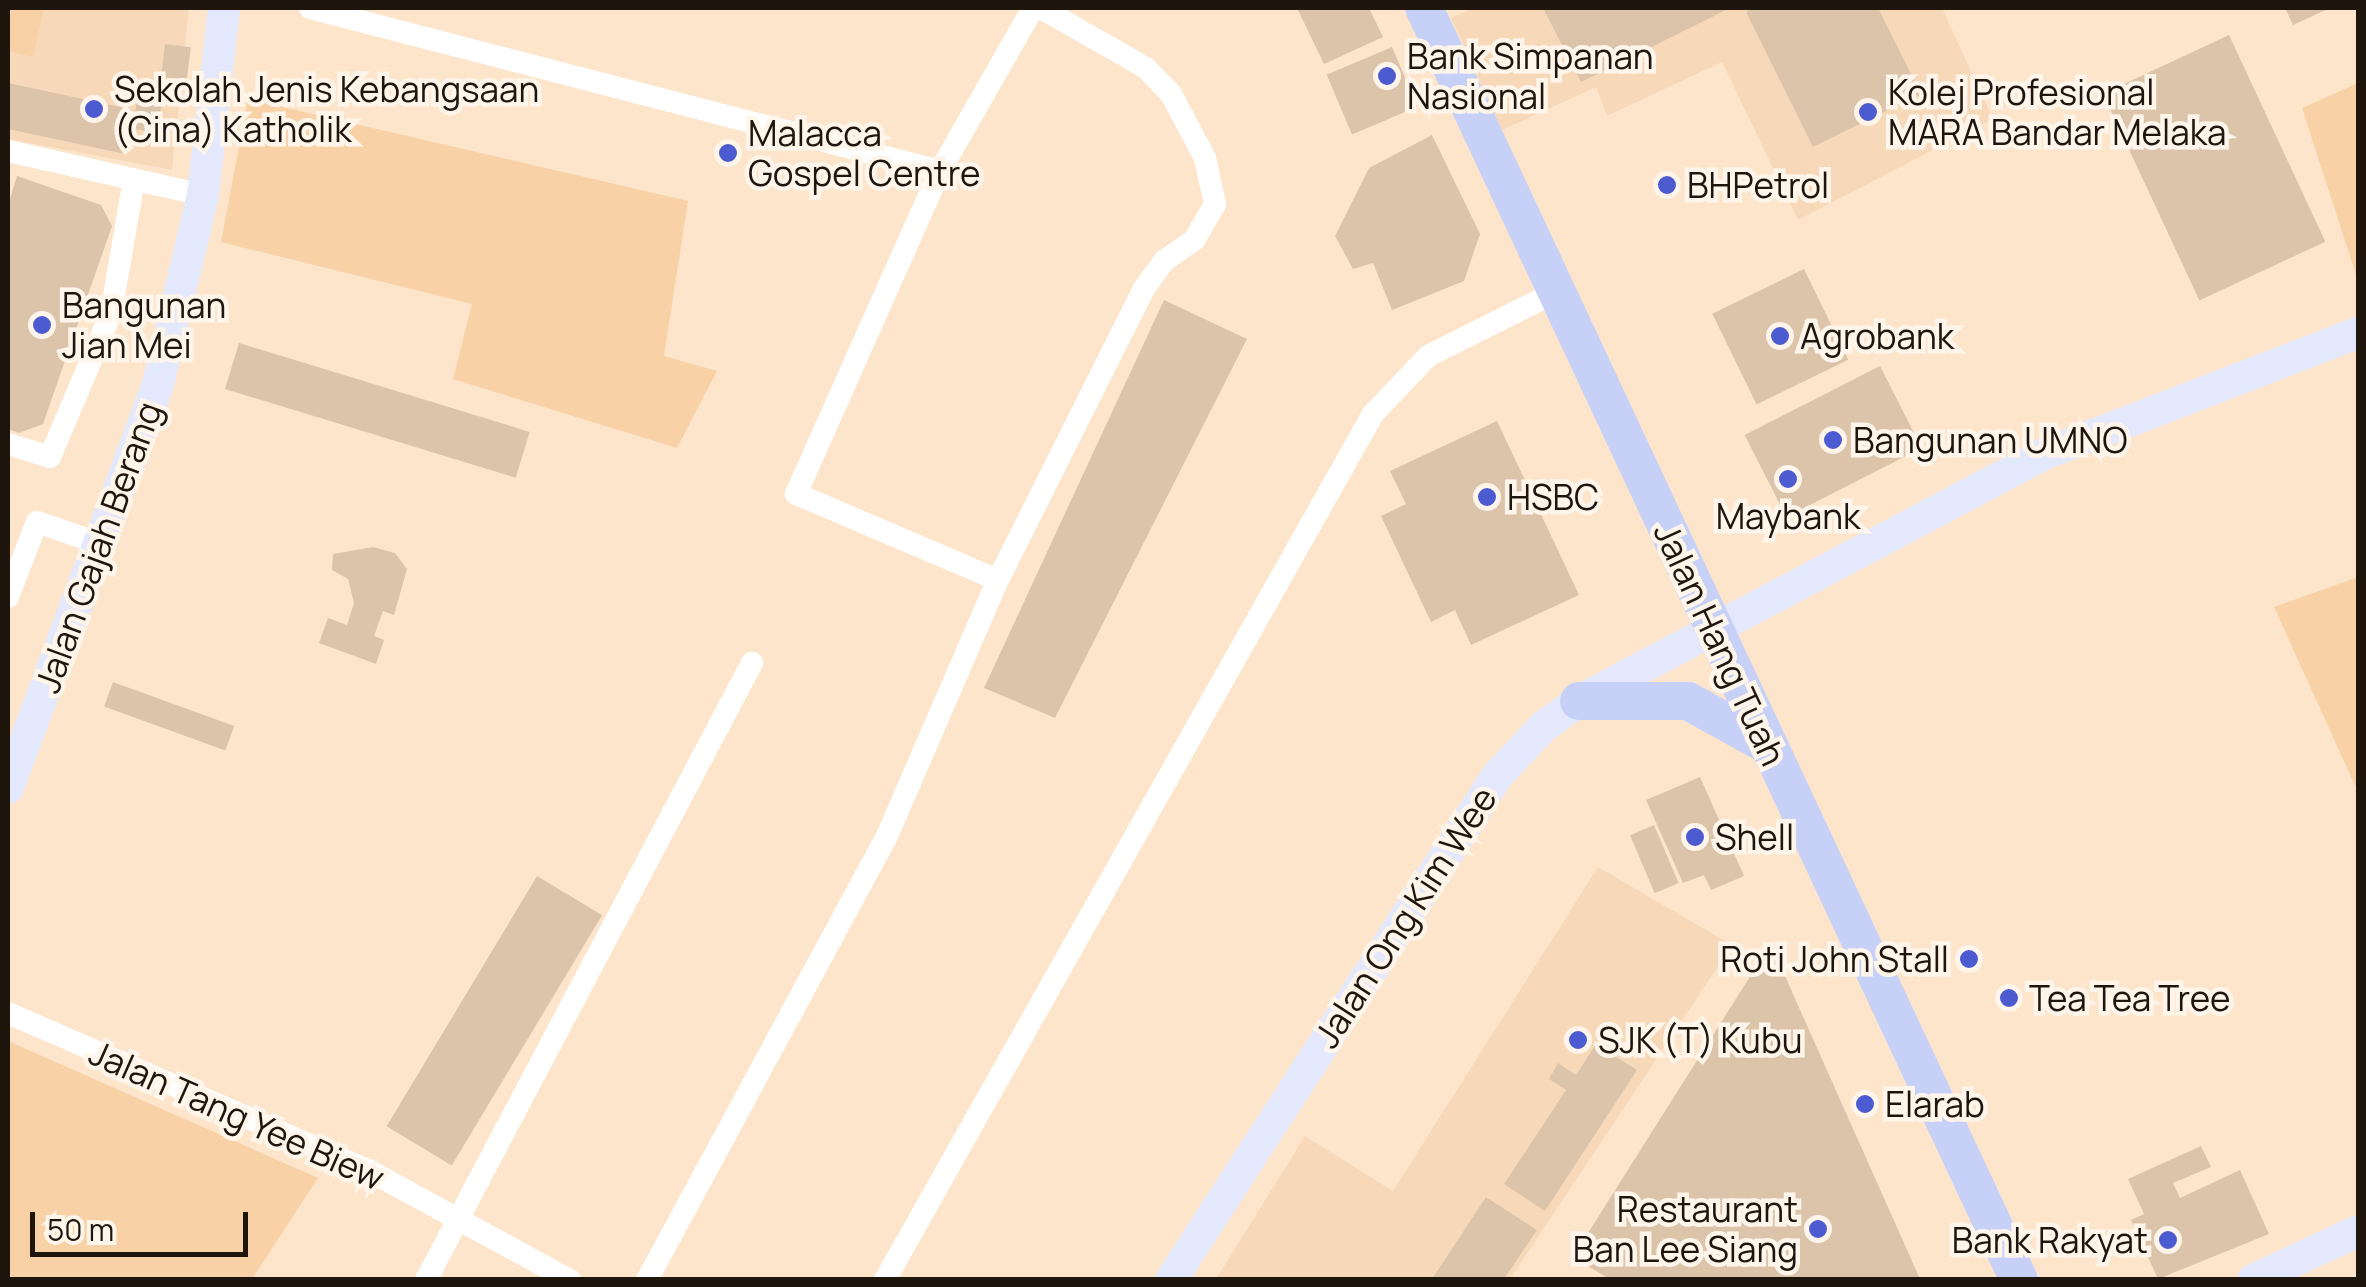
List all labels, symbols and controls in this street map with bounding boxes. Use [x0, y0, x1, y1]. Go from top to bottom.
place label: Bank Simpanan Nasional [1407, 35, 1654, 117]
marker: Bank Simpanan Nasional [1376, 65, 1398, 87]
place label: Sekolah Jenis Kebangsaan (Cina) Katholik [114, 68, 539, 150]
place label: Kolej Profesional MARA Bandar Melaka [1888, 71, 2226, 153]
marker: Sekolah Jenis Kebangsaan (Cina) Katholik [83, 98, 105, 120]
marker: Kolej Profesional MARA Bandar Melaka [1857, 101, 1879, 123]
place label: Malacca Gospel Centre [748, 112, 980, 194]
marker: Malacca Gospel Centre [717, 142, 739, 164]
place label: BHPetrol [1687, 164, 1829, 206]
marker: BHPetrol [1656, 174, 1678, 196]
place label: Bangunan Jian Mei [62, 284, 226, 366]
marker: Bangunan Jian Mei [31, 314, 53, 336]
place label: Agrobank [1800, 315, 1954, 357]
marker: Agrobank [1769, 325, 1791, 347]
street label: Jalan Gajah Berang [26, 396, 170, 698]
place label: Bangunan UMNO [1853, 419, 2127, 461]
marker: Bangunan UMNO [1822, 429, 1844, 451]
marker: Maybank [1777, 468, 1799, 490]
place label: HSBC [1507, 476, 1599, 518]
marker: HSBC [1476, 486, 1498, 508]
place label: Maybank [1716, 495, 1860, 537]
street label: Jalan Hang Tuah [1645, 516, 1795, 772]
street label: Jalan Ong Kim Wee [1305, 779, 1505, 1055]
place label: Shell [1715, 816, 1794, 858]
marker: Shell [1684, 826, 1706, 848]
place label: Roti John Stall [1720, 938, 1949, 980]
marker: Roti John Stall [1958, 948, 1980, 970]
place label: Tea Tea Tree [2029, 977, 2231, 1019]
marker: Tea Tea Tree [1998, 987, 2020, 1009]
place label: SJK (T) Kubu [1598, 1019, 1803, 1061]
marker: SJK (T) Kubu [1567, 1029, 1589, 1051]
street label: Jalan Tang Yee Biew [83, 1031, 391, 1199]
place label: Elarab [1885, 1083, 1985, 1125]
marker: Elarab [1854, 1093, 1876, 1115]
place label: Restaurant Ban Lee Siang [1573, 1188, 1798, 1270]
scale bar [35, 1192, 252, 1254]
text: 50 m [47, 1209, 114, 1250]
marker: Restaurant Ban Lee Siang [1807, 1218, 1829, 1240]
place label: Bank Rakyat [1952, 1219, 2148, 1261]
marker: Bank Rakyat [2157, 1229, 2179, 1251]

